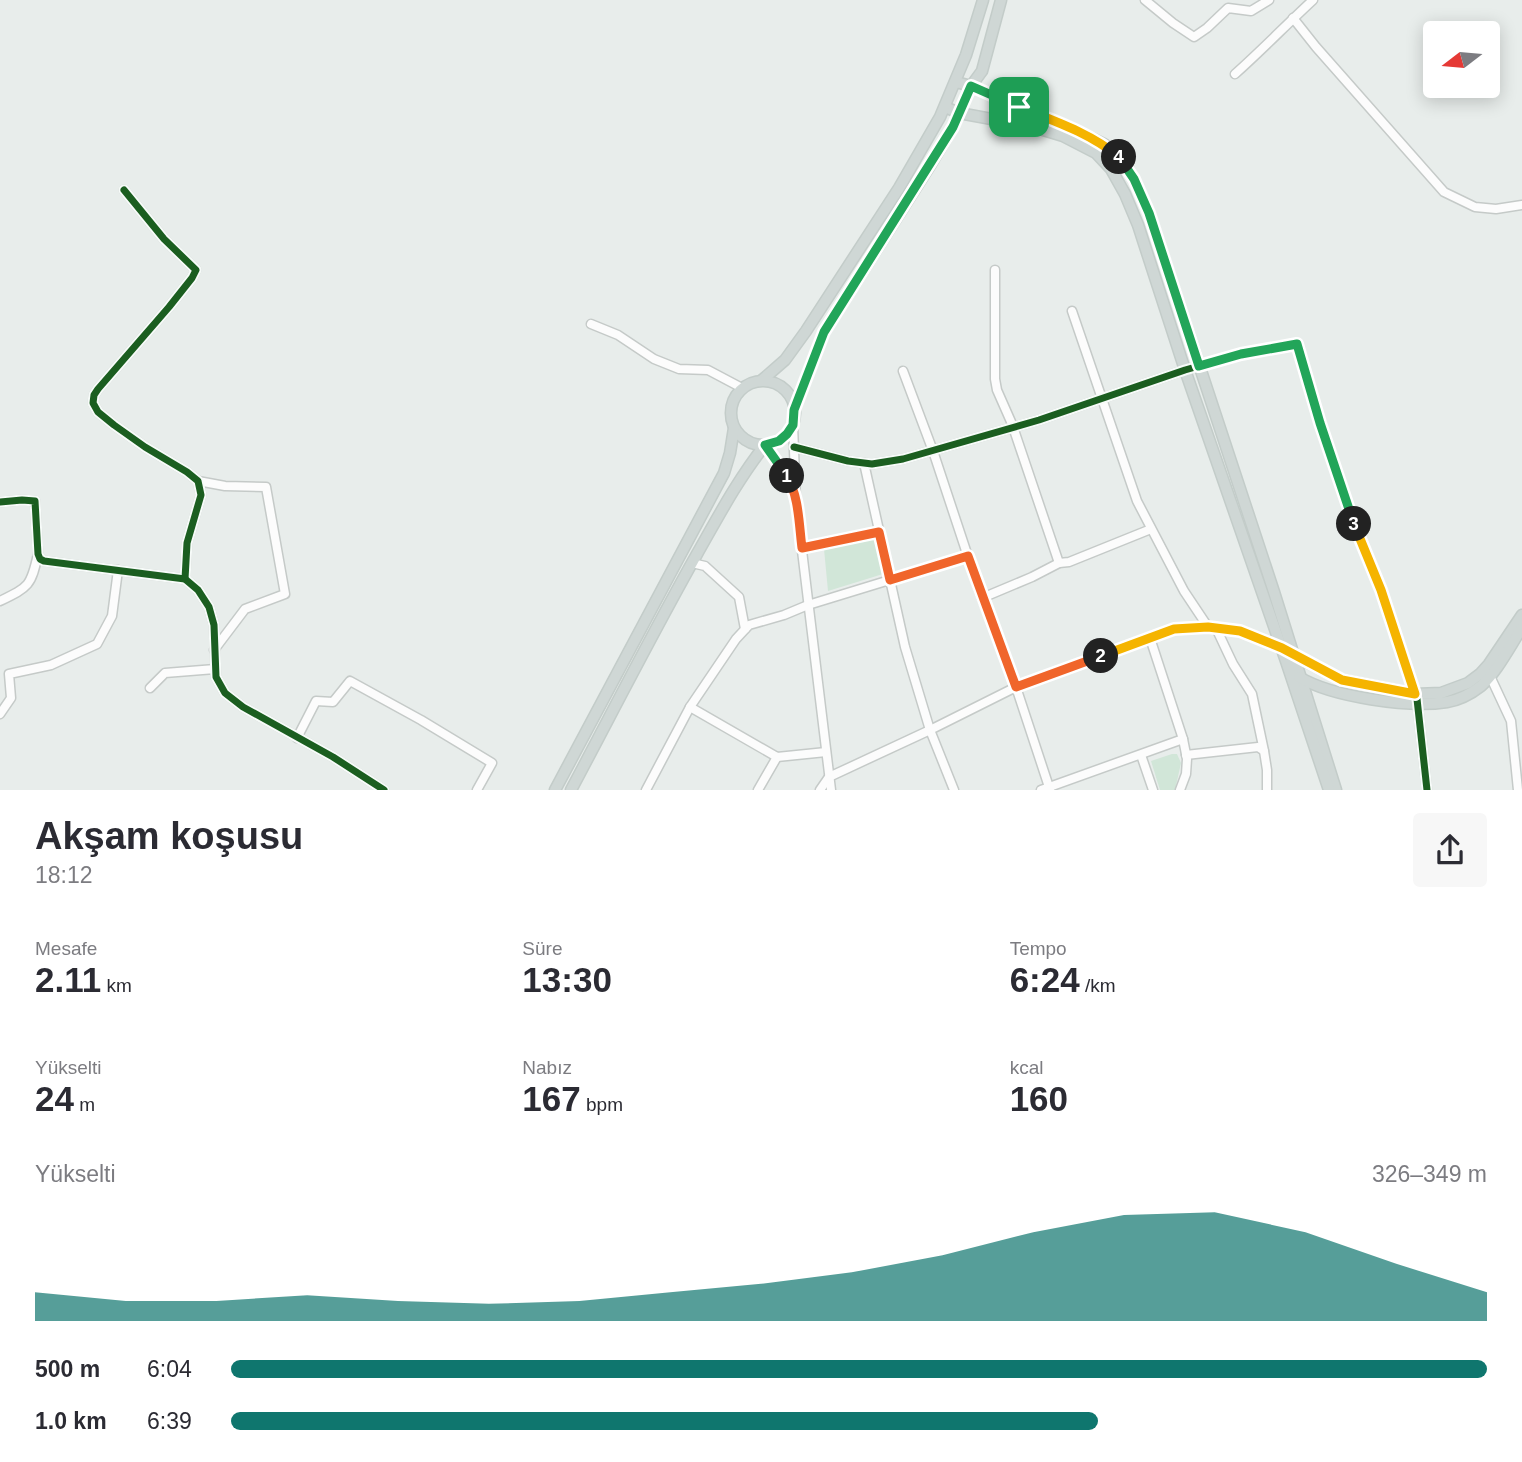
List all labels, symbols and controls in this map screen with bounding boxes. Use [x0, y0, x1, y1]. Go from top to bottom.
north arrow [1423, 21, 1500, 98]
map controls [1423, 21, 1500, 98]
pin [989, 77, 1049, 137]
icon: arrive [1000, 88, 1038, 126]
pin: 4 [1102, 140, 1136, 174]
text: 4 [1113, 146, 1124, 167]
pin: 1 [770, 458, 804, 494]
text: 1 [781, 465, 792, 486]
pin: 3 [1336, 506, 1372, 542]
text: 3 [1348, 513, 1359, 534]
pin: 2 [1084, 638, 1118, 674]
text: 2 [1095, 645, 1106, 666]
button: share [1413, 813, 1487, 887]
text: Akşam koşusu [35, 815, 303, 857]
text: 18:12 [35, 862, 93, 888]
text: Mesafe [35, 938, 97, 959]
text: Süre [522, 938, 562, 959]
text: Tempo [1010, 938, 1067, 959]
text: 2.11 [35, 960, 101, 999]
text: 13:30 [522, 960, 612, 999]
text: 6:24 [1010, 960, 1080, 999]
text: km [101, 975, 132, 996]
text: /km [1080, 975, 1116, 996]
text: Yükselti [35, 1057, 102, 1078]
text: Nabız [522, 1057, 572, 1078]
text: kcal [1010, 1057, 1043, 1078]
text: 24 [35, 1079, 74, 1118]
text: 167 [522, 1079, 581, 1118]
text: 160 [1010, 1079, 1068, 1118]
text: m [74, 1094, 95, 1115]
text: bpm [581, 1094, 623, 1115]
text: Yükselti [35, 1161, 116, 1187]
text: 326–349 m [1372, 1161, 1487, 1187]
text: 500 m [35, 1356, 100, 1382]
text: 6:04 [147, 1356, 192, 1382]
text: 1.0 km [35, 1408, 107, 1434]
text: 6:39 [147, 1408, 192, 1434]

